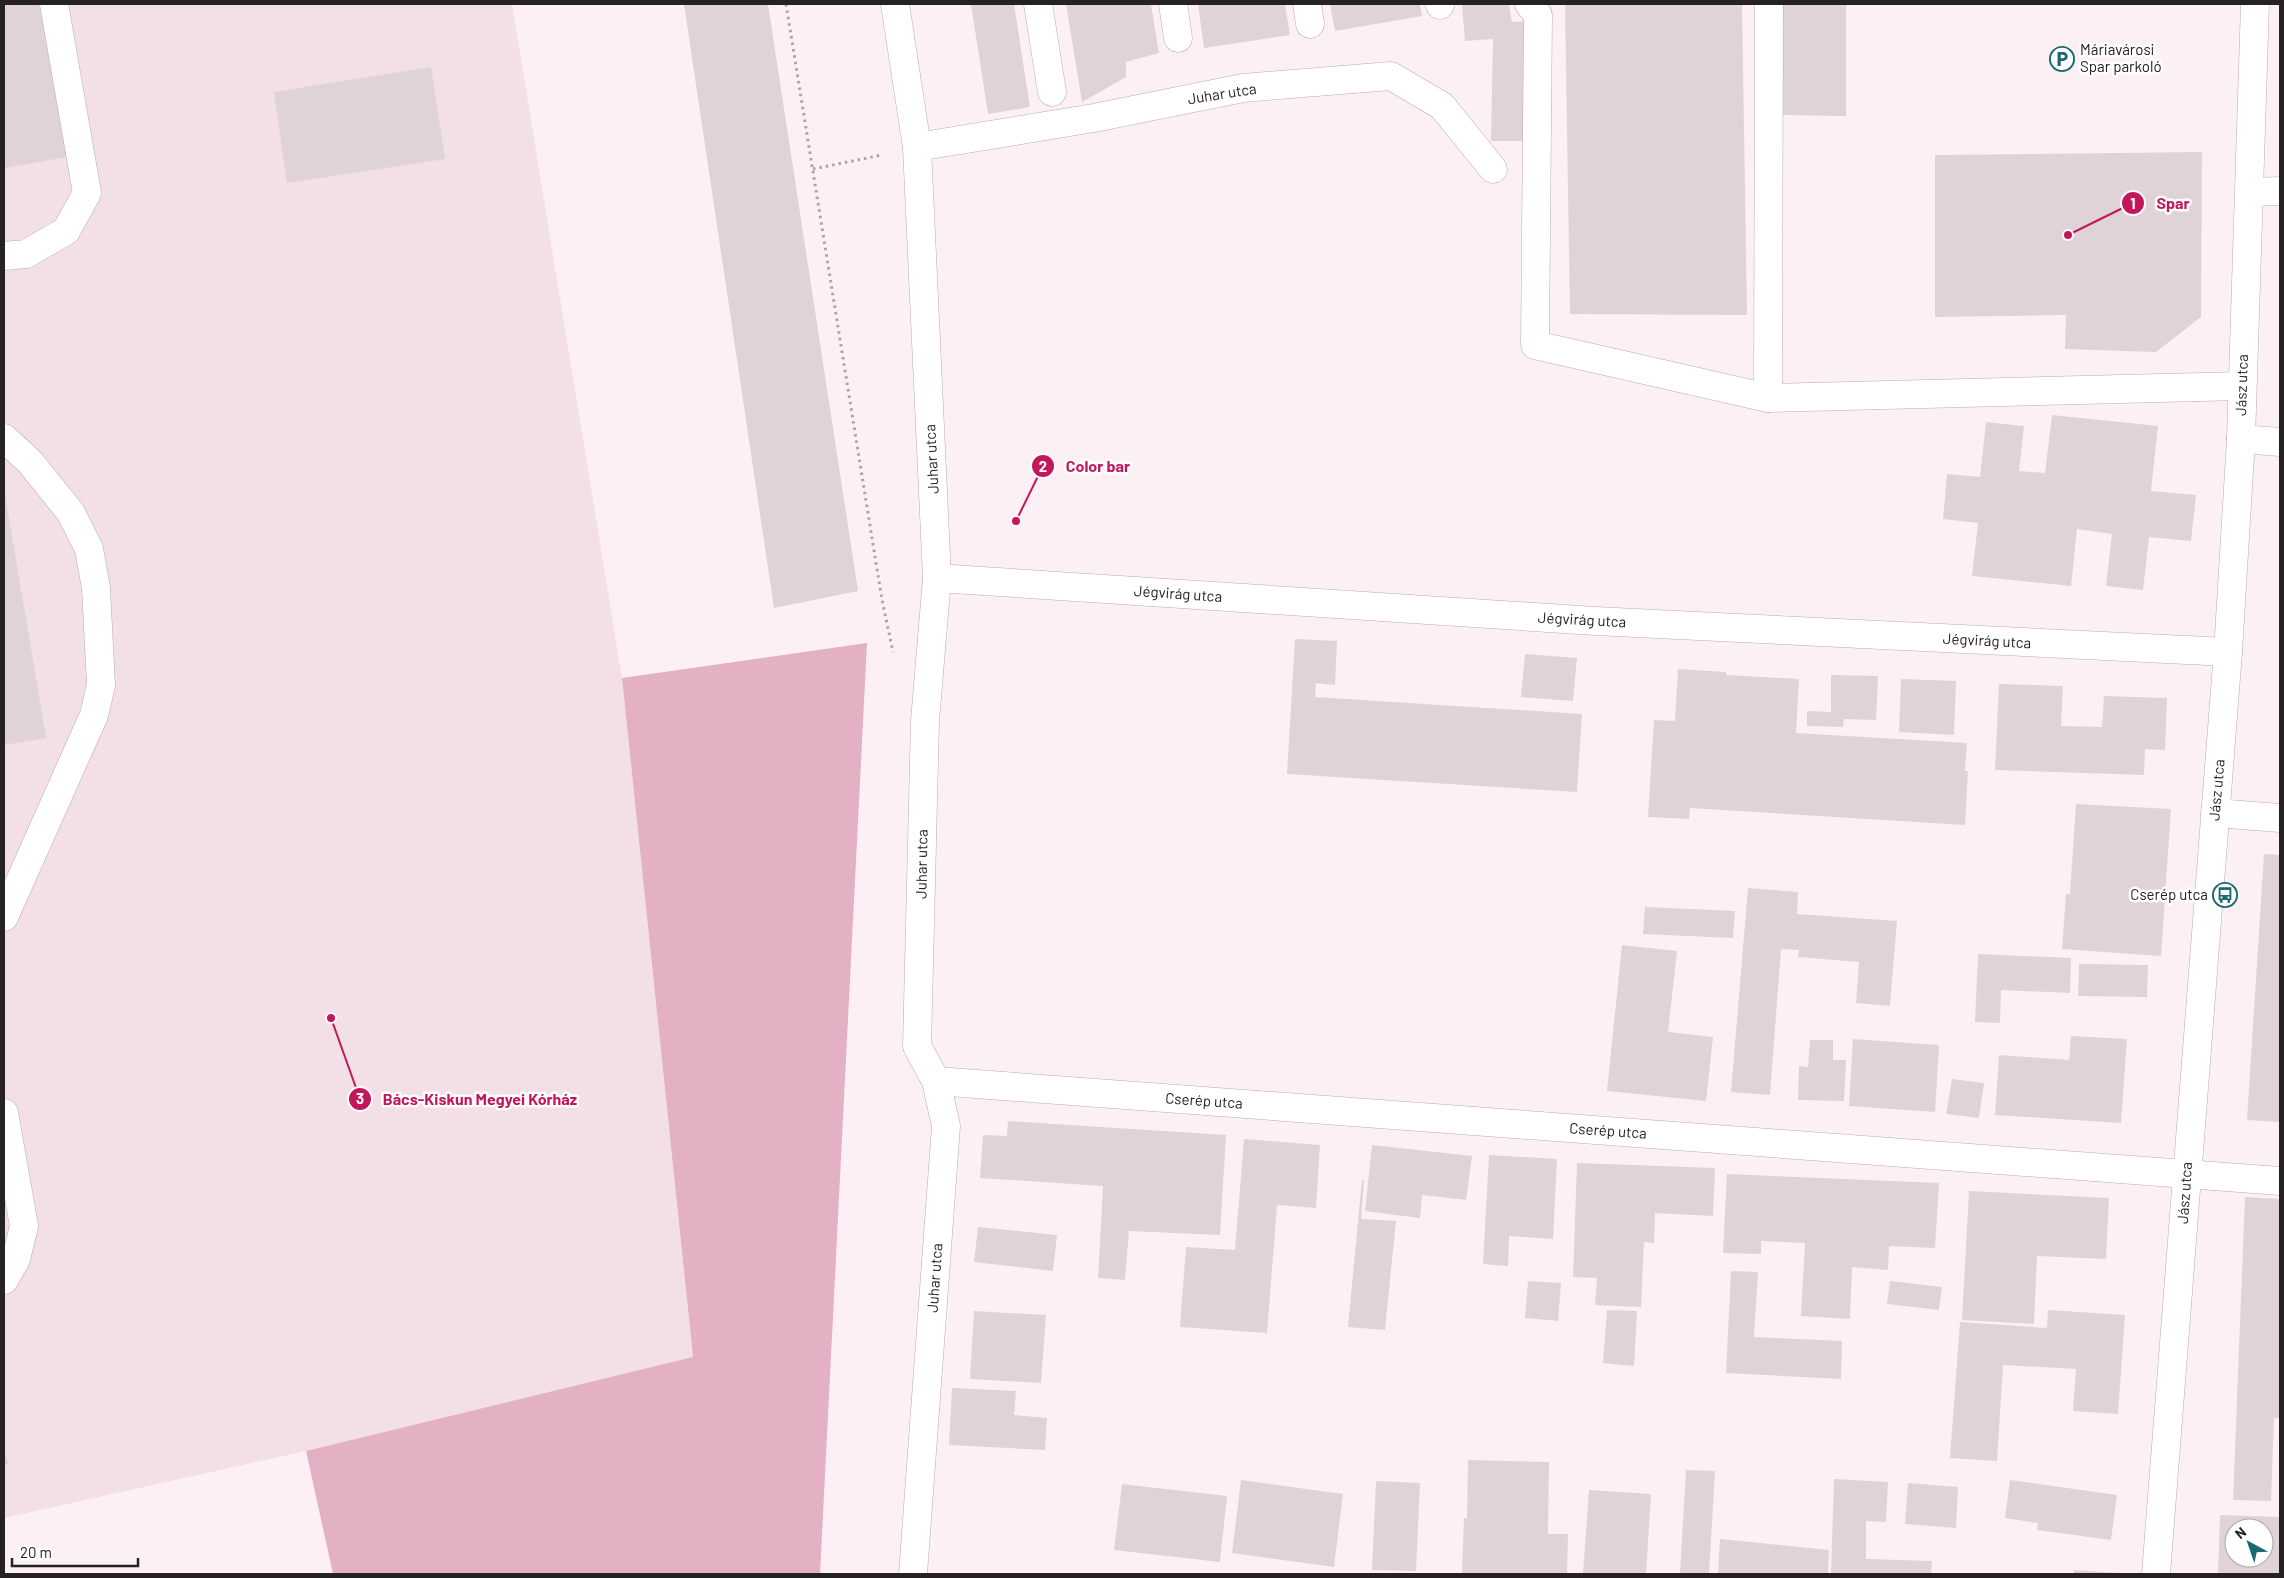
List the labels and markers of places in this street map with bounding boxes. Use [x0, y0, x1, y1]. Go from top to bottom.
place label: Máriavárosi Spar parkoló [2080, 40, 2161, 75]
parking icon: Máriavárosi Spar parkoló [2049, 46, 2075, 72]
callout: Spar [2121, 188, 2199, 219]
callout: Color bar [1031, 451, 1140, 482]
bus stop icon: Cserép utca [2212, 882, 2238, 908]
place label: Cserép utca [2130, 885, 2208, 903]
callout: Bács-Kiskun Megyei Kórház [348, 1084, 587, 1115]

